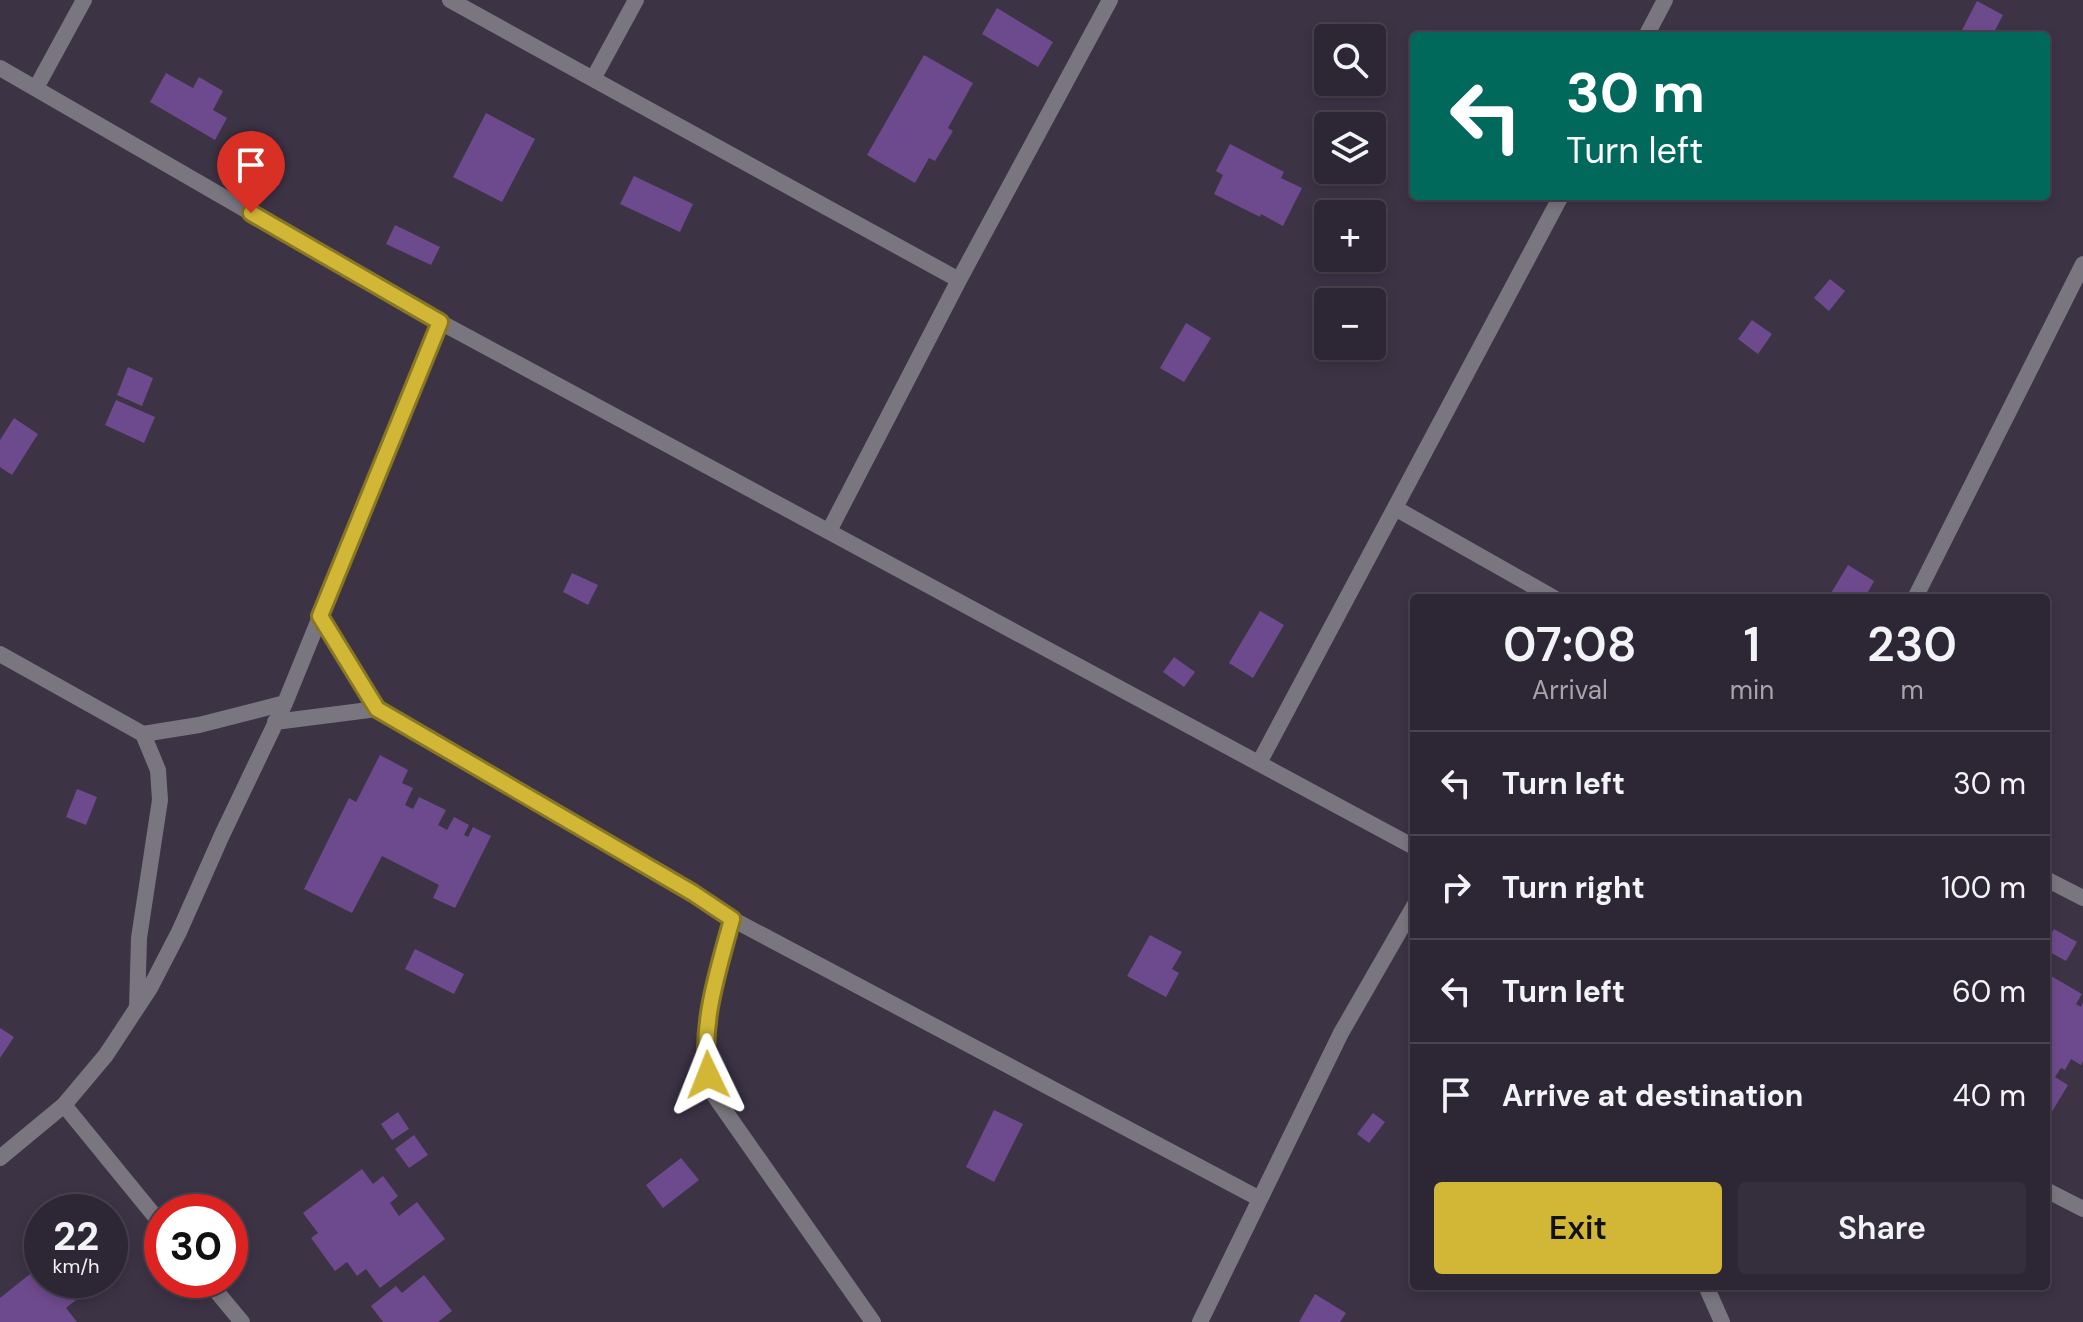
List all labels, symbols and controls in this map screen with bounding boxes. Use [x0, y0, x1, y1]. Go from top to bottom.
map controls [1314, 24, 1386, 360]
button: search [1314, 24, 1386, 96]
text: 30 m [1566, 56, 1705, 129]
icon: left [1434, 64, 1538, 168]
button: layers [1314, 112, 1386, 184]
text: Turn left [1566, 127, 1703, 174]
pin [217, 131, 285, 213]
icon: arrive [229, 143, 273, 187]
button: + [1314, 200, 1386, 272]
button: − [1314, 288, 1386, 360]
text: 07:08 [1503, 613, 1637, 676]
text: 1 [1744, 613, 1760, 676]
text: 230 [1867, 613, 1957, 676]
text: Arrival [1532, 673, 1608, 707]
text: min [1730, 673, 1774, 707]
text: m [1900, 673, 1924, 707]
icon: left [1434, 761, 1478, 805]
text: Turn left [1502, 764, 1625, 803]
text: 30 m [1953, 764, 2026, 803]
icon: right [1434, 865, 1478, 909]
text: Turn right [1502, 868, 1645, 907]
text: 100 m [1941, 868, 2026, 907]
icon: left [1434, 969, 1478, 1013]
text: Turn left [1502, 972, 1625, 1011]
text: 60 m [1952, 972, 2026, 1011]
position arrow [666, 1033, 750, 1117]
icon: arrive [1434, 1073, 1478, 1117]
text: Arrive at destination [1502, 1076, 1803, 1115]
text: 40 m [1953, 1076, 2026, 1115]
button: Exit [1434, 1182, 1722, 1274]
button: Share [1738, 1182, 2026, 1274]
speed limit sign: 30 [144, 1194, 248, 1298]
text: 22 [53, 1210, 99, 1262]
text: km/h [52, 1253, 100, 1279]

